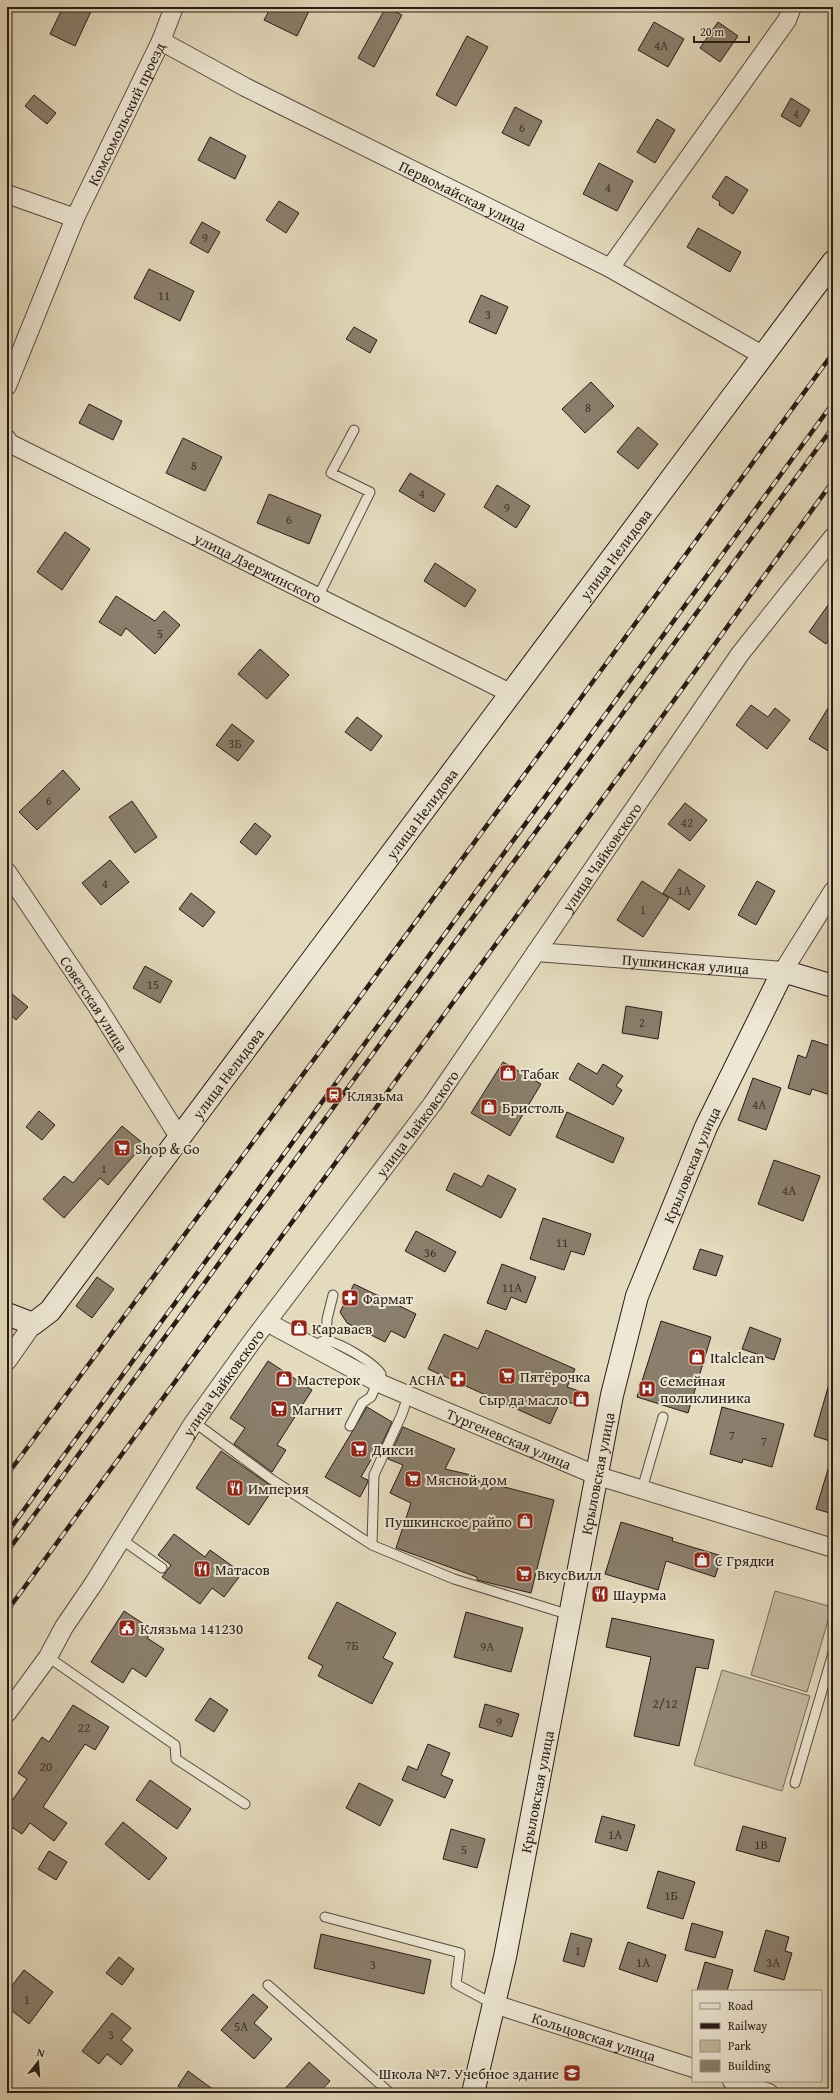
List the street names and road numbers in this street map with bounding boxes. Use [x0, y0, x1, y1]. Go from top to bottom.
street label: Комсомольский проезд [82, 38, 169, 189]
street label: Первомайская улица [396, 155, 531, 236]
street label: улица Нелидова [574, 504, 656, 604]
street label: улица Дзержинского [190, 526, 326, 608]
street label: улица Нелидова [380, 763, 463, 864]
street label: улица Чайковского [556, 798, 646, 916]
street label: Пушкинская улица [621, 948, 751, 979]
street label: Советская улица [56, 951, 134, 1056]
street label: улица Нелидова [186, 1023, 269, 1124]
street label: улица Чайковского [370, 1065, 463, 1182]
street label: Крыловская улица [658, 1102, 725, 1226]
street label: улица Чайковского [177, 1324, 269, 1441]
street label: Тургеневская улица [444, 1402, 576, 1474]
street label: Крыловская улица [575, 1410, 619, 1536]
street label: Крыловская улица [515, 1728, 559, 1855]
street label: Кольцовская улица [529, 2006, 659, 2066]

